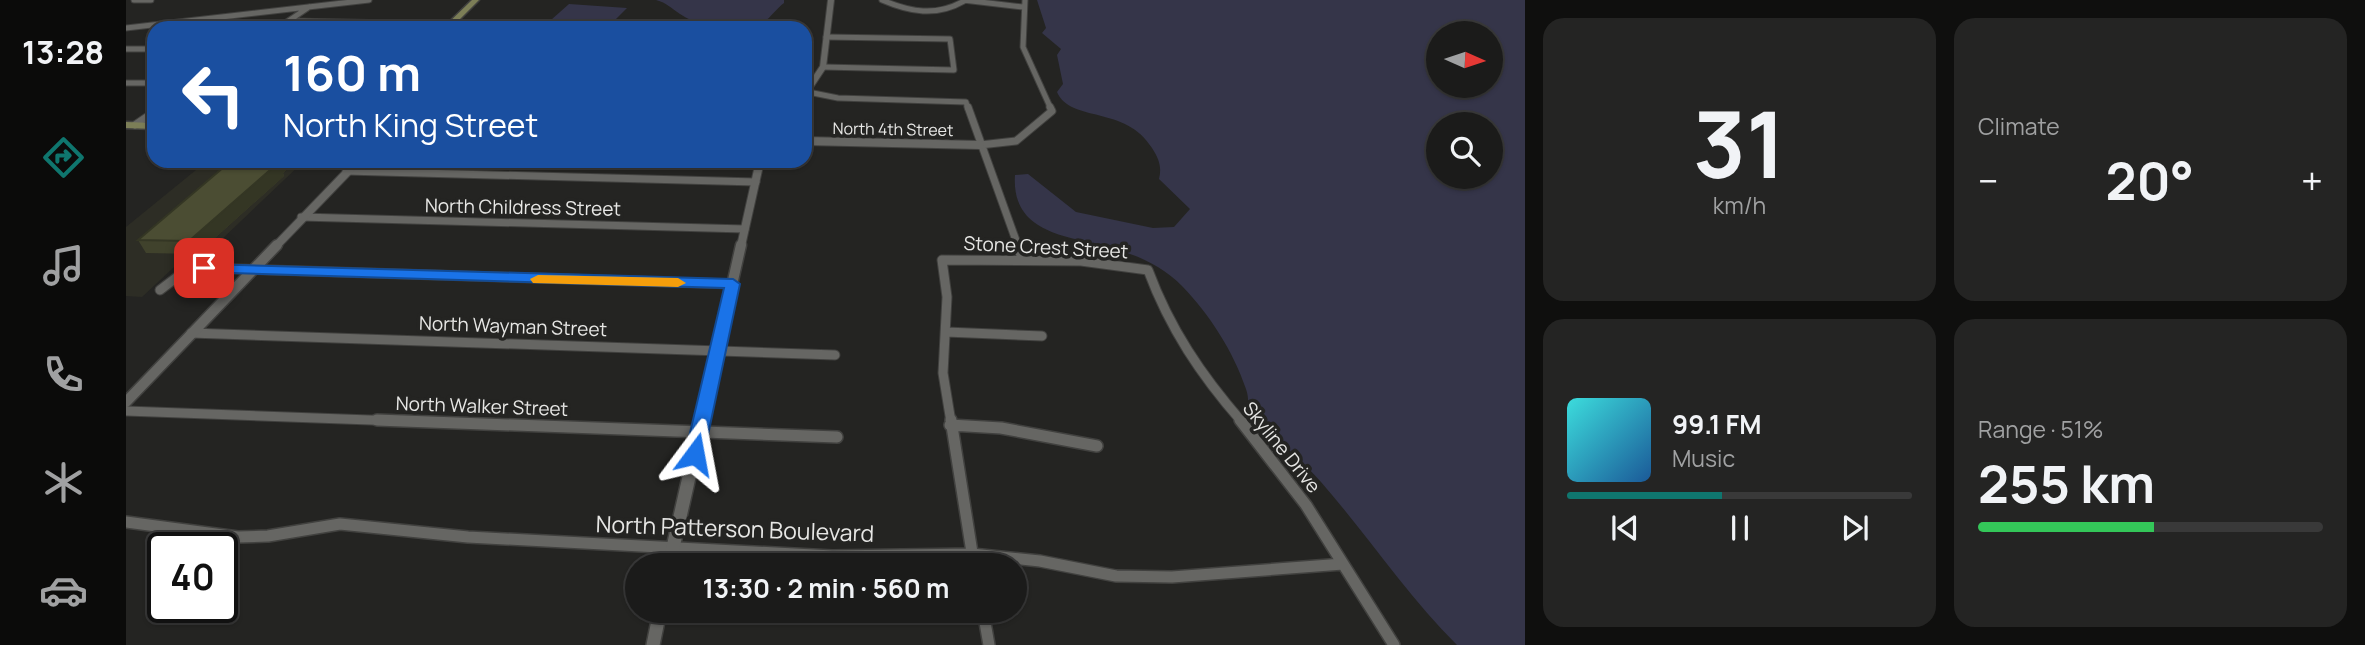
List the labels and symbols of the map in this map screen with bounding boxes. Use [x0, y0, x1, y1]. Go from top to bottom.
north arrow [1426, 21, 1503, 98]
street label: North 4th Street [832, 117, 954, 141]
street label: North Childress Street [425, 192, 621, 222]
street label: Stone Crest Street [963, 230, 1129, 264]
pin [174, 238, 234, 298]
street label: North Wayman Street [418, 310, 608, 342]
street label: North Walker Street [395, 390, 569, 422]
street label: Skyline Drive [1237, 396, 1327, 498]
position arrow [658, 417, 732, 491]
street label: North Patterson Boulevard [595, 507, 875, 549]
speed limit sign: 40 [147, 532, 238, 623]

